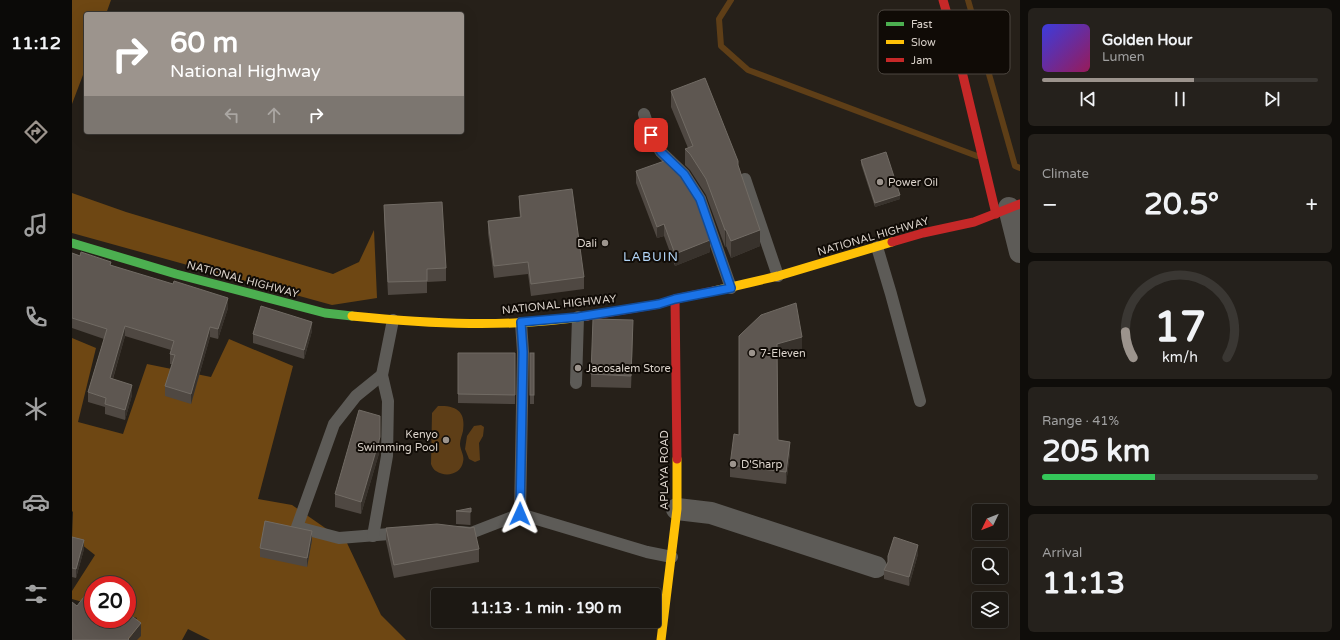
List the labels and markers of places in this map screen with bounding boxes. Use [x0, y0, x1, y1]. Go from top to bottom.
pin [634, 118, 668, 152]
place label: Power Oil [888, 176, 938, 189]
marker: Power Oil [875, 177, 885, 187]
place label: Dali [577, 237, 597, 250]
marker: Dali [600, 238, 610, 248]
place label: 7-Eleven [760, 347, 806, 360]
marker: 7-Eleven [747, 348, 757, 358]
place label: Jacosalem Store [586, 362, 671, 375]
marker: Jacosalem Store [573, 363, 583, 373]
place label: Kenyo Swimming Pool [357, 428, 438, 454]
marker: Kenyo Swimming Pool [441, 435, 451, 445]
place label: D'Sharp [741, 458, 782, 471]
marker: D'Sharp [728, 459, 738, 469]

